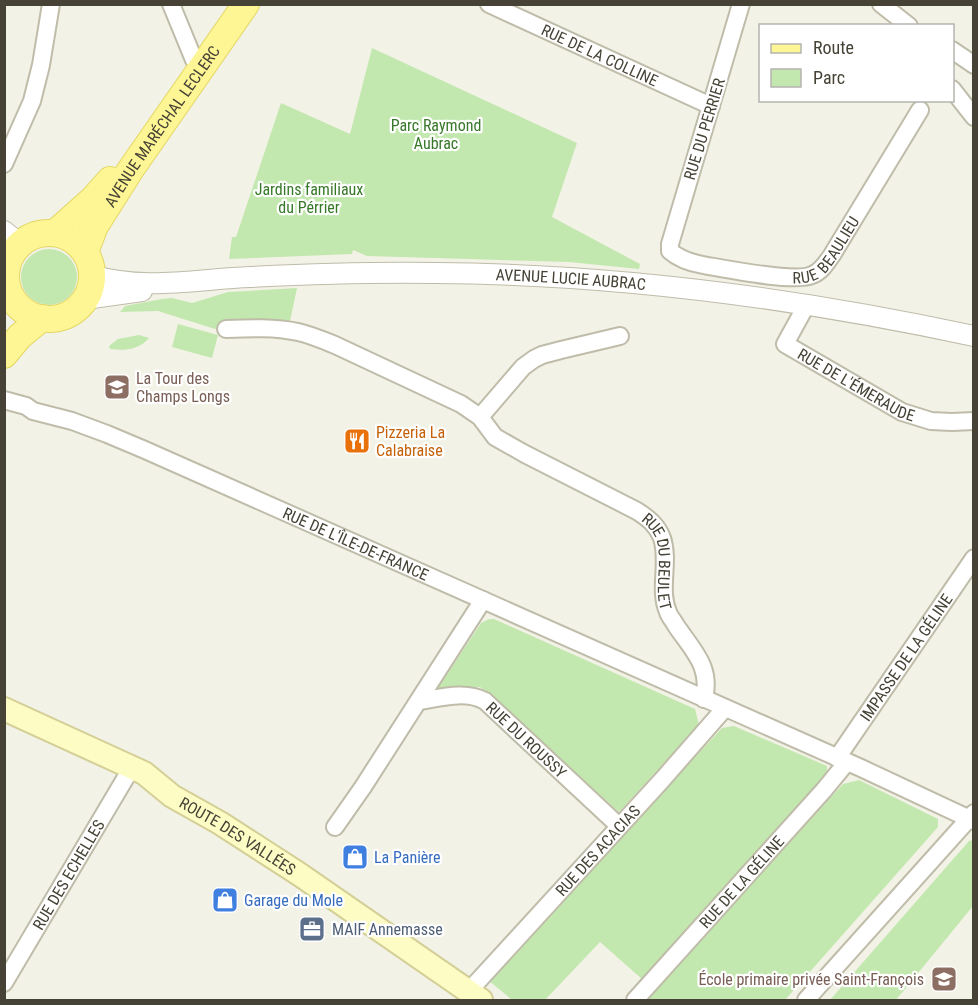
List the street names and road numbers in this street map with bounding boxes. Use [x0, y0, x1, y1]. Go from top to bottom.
street label: RUE DE LA COLLINE [538, 20, 661, 90]
street label: AVENUE MARÉCHAL LECLERC [100, 42, 224, 211]
street label: RUE DU PERRIER [680, 76, 729, 182]
street label: RUE BEAULIEU [792, 213, 863, 287]
street label: AVENUE LUCIE AUBRAC [495, 265, 647, 294]
street label: RUE DE L'ÉMERAUDE [794, 344, 917, 425]
street label: RUE DE L'ÎLE-DE-FRANCE [280, 504, 431, 585]
street label: RUE DU BEULET [638, 509, 675, 612]
street label: IMPASSE DE LA GÉLINE [856, 590, 957, 725]
street label: RUE DU ROUSSY [482, 698, 571, 783]
street label: ROUTE DES VALLÉES [176, 793, 299, 879]
street label: RUE DES ACACIAS [552, 801, 644, 900]
street label: RUE DES ECHELLES [29, 816, 109, 933]
street label: RUE DE LA GÉLINE [695, 832, 788, 932]

